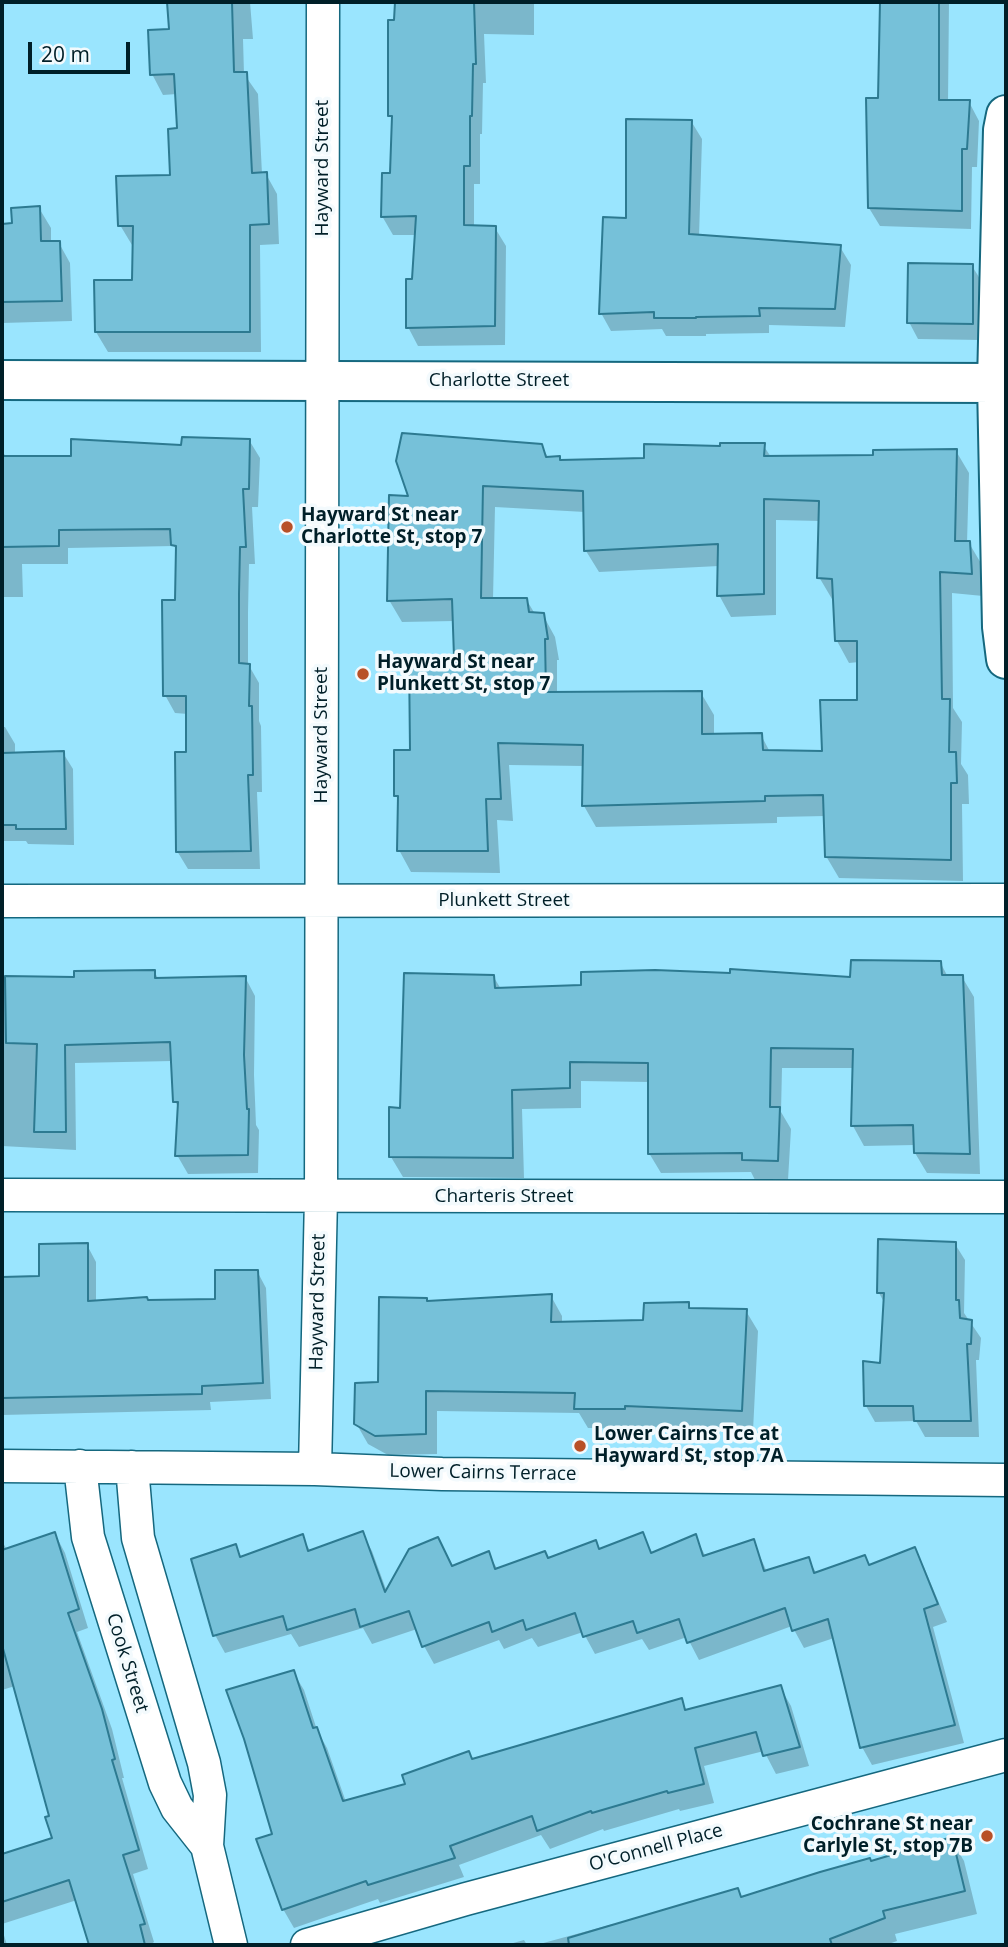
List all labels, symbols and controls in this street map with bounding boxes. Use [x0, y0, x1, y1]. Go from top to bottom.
scale bar [32, 28, 133, 72]
text: 20 m [41, 40, 90, 68]
street label: Hayward Street [312, 100, 334, 236]
street label: Charlotte Street [429, 370, 569, 392]
place label: Hayward St near Charlotte St, stop 7 [301, 505, 482, 549]
marker: Hayward St near Charlotte St, stop 7 [279, 519, 295, 535]
place label: Hayward St near Plunkett St, stop 7 [377, 652, 550, 696]
marker: Hayward St near Plunkett St, stop 7 [355, 666, 371, 682]
street label: Hayward Street [311, 667, 333, 803]
street label: Plunkett Street [438, 890, 570, 912]
street label: Charteris Street [434, 1186, 574, 1208]
street label: Hayward Street [305, 1233, 331, 1371]
place label: Lower Cairns Tce at Hayward St, stop 7A [594, 1424, 784, 1468]
marker: Lower Cairns Tce at Hayward St, stop 7A [572, 1438, 588, 1454]
street label: Lower Cairns Terrace [389, 1460, 577, 1486]
street label: Cook Street [101, 1611, 153, 1715]
place label: Cochrane St near Carlyle St, stop 7B [803, 1814, 973, 1858]
street label: O'Connell Place [587, 1819, 725, 1877]
marker: Cochrane St near Carlyle St, stop 7B [979, 1828, 995, 1844]

